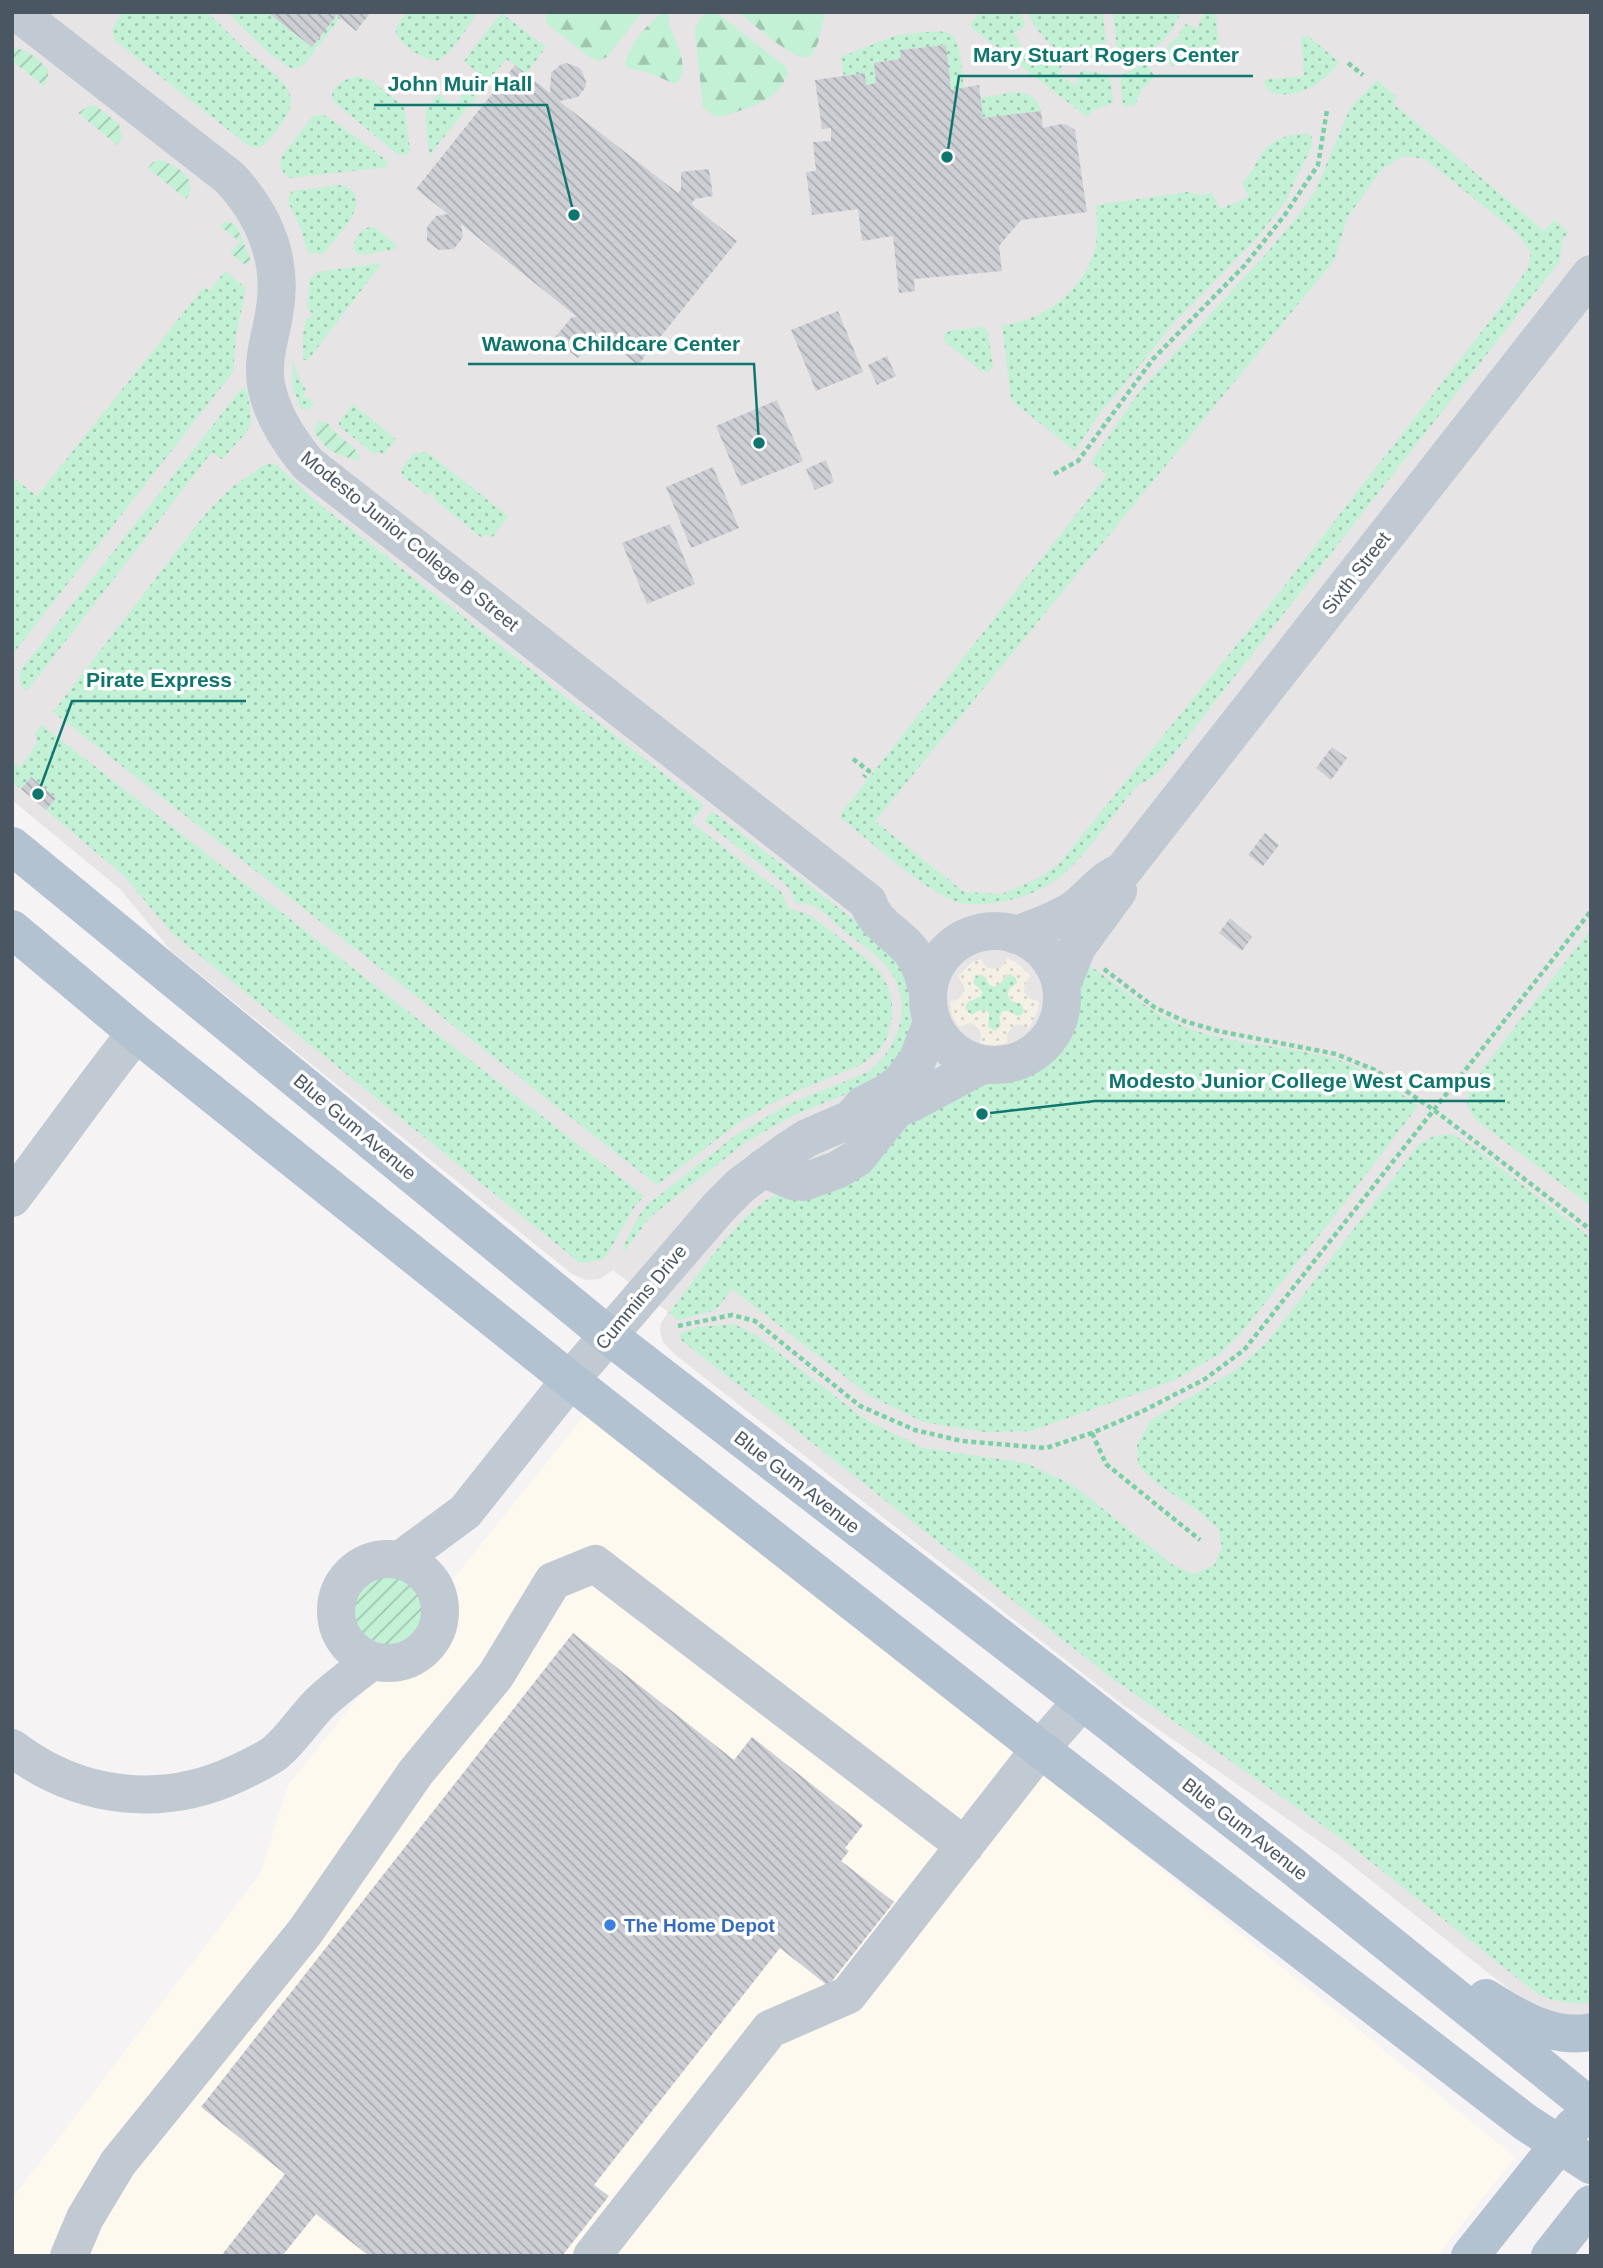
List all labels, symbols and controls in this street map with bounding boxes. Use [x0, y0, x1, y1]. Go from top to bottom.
callout: Mary Stuart Rogers Center [959, 34, 1253, 76]
text: Mary Stuart Rogers Center [973, 43, 1239, 66]
callout: John Muir Hall [374, 63, 547, 105]
text: John Muir Hall [388, 72, 532, 95]
callout: Wawona Childcare Center [468, 322, 754, 364]
text: Wawona Childcare Center [482, 332, 740, 355]
street label: Modesto Junior College B Street [297, 447, 523, 636]
street label: Sixth Street [1317, 527, 1395, 618]
callout: Pirate Express [72, 659, 246, 701]
text: Pirate Express [86, 668, 232, 691]
callout: Modesto Junior College West Campus [1095, 1059, 1505, 1101]
text: Modesto Junior College West Campus [1109, 1069, 1491, 1092]
street label: Blue Gum Avenue [290, 1070, 420, 1184]
street label: Cummins Drive [591, 1241, 691, 1353]
street label: Blue Gum Avenue [730, 1427, 864, 1537]
street label: Blue Gum Avenue [1178, 1774, 1312, 1884]
place label: The Home Depot [624, 1915, 776, 1936]
marker: The Home Depot [602, 1917, 618, 1933]

